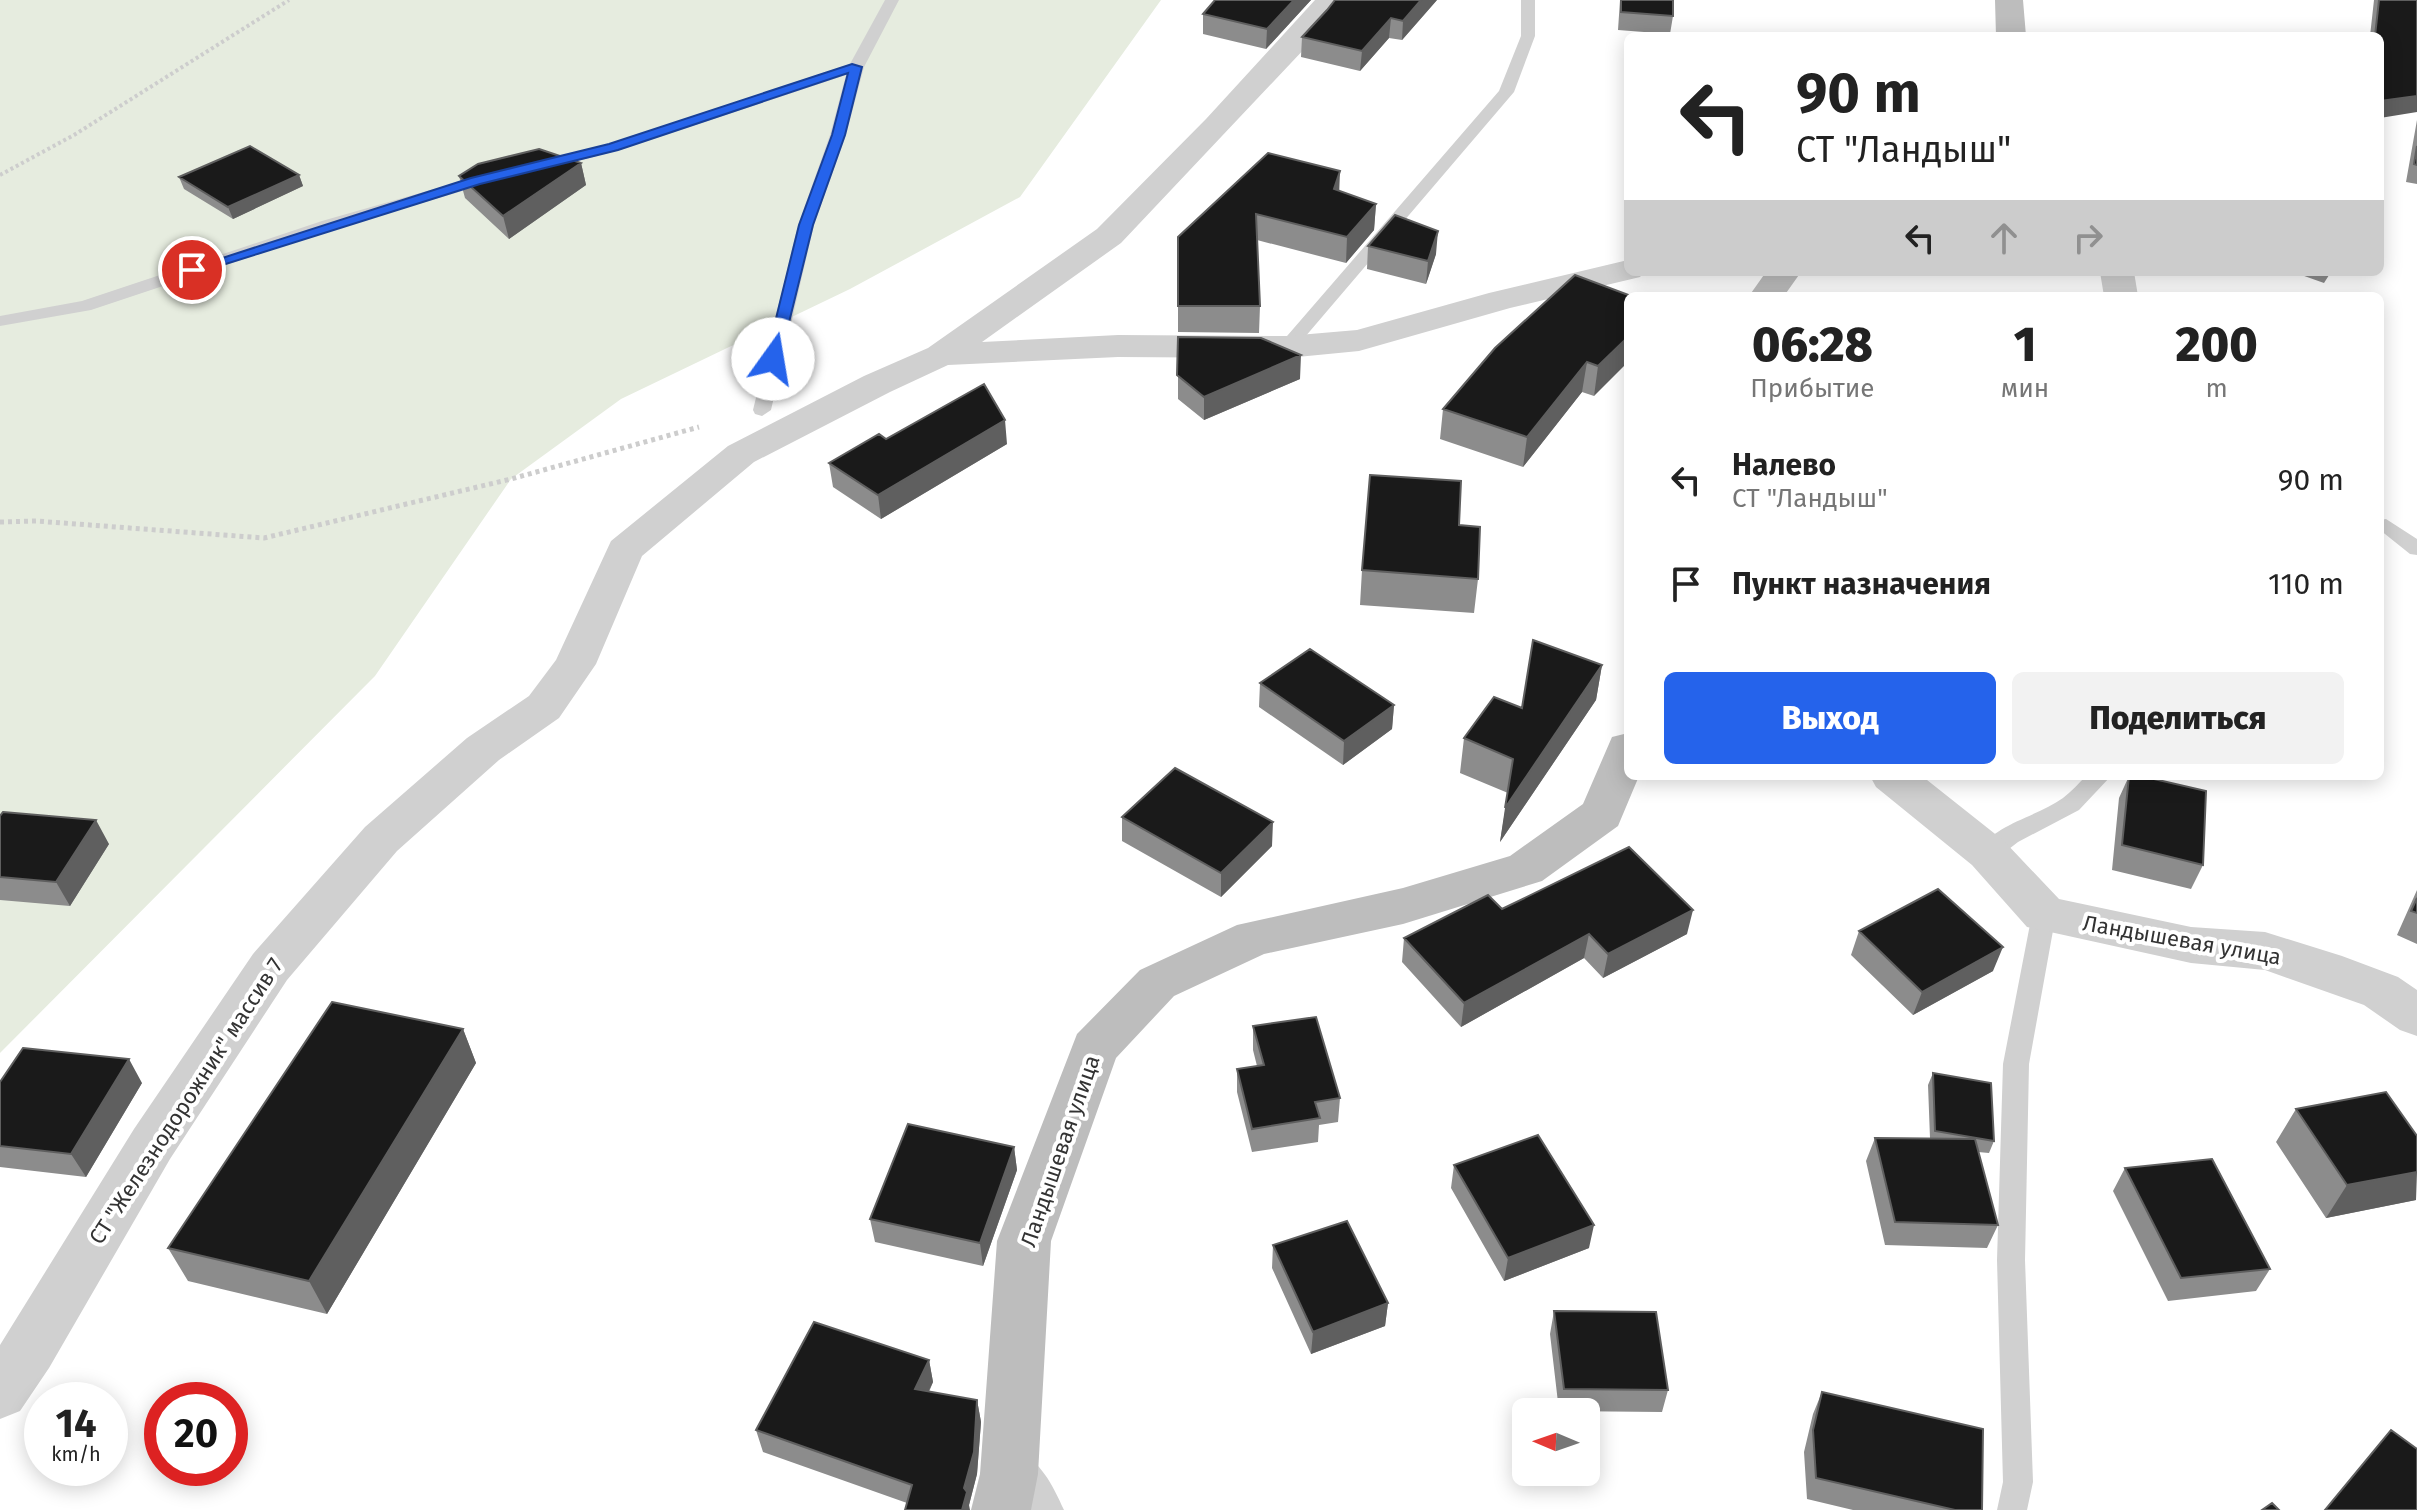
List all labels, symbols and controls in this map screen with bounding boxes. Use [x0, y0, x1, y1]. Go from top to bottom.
text: 90 m [1796, 60, 1921, 127]
icon: left [1664, 64, 1768, 168]
text: СТ "Ландыш" [1796, 128, 2011, 172]
icon: left [1898, 216, 1942, 260]
icon: ahead [1982, 216, 2026, 260]
icon: right [2066, 216, 2110, 260]
pin [158, 236, 226, 304]
icon: arrive [170, 248, 214, 292]
text: 06:28 [1752, 316, 1873, 374]
text: 1 [2014, 316, 2036, 374]
text: 200 [2176, 316, 2258, 374]
position arrow [731, 317, 815, 401]
text: Прибытие [1750, 373, 1875, 404]
text: мин [2001, 373, 2049, 404]
text: m [2205, 373, 2228, 404]
text: Налево [1732, 447, 1836, 483]
icon: left [1664, 458, 1708, 502]
text: 90 m [2278, 462, 2344, 498]
text: СТ "Ландыш" [1732, 483, 1888, 514]
icon: arrive [1664, 562, 1708, 606]
text: Пункт назначения [1732, 566, 1991, 602]
text: 110 m [2268, 566, 2344, 602]
button: Выход [1664, 672, 1996, 764]
button: Поделиться [2012, 672, 2344, 764]
street label: Ландышевая улица [2081, 909, 2283, 971]
street label: СТ "Железнодорожник" массив 7 [83, 953, 289, 1249]
street label: Ландышевая улица [1015, 1052, 1105, 1250]
speed limit sign: 20 [144, 1382, 248, 1486]
north arrow [1512, 1398, 1600, 1486]
map controls [1512, 1398, 1600, 1486]
text: 14 [55, 1400, 97, 1448]
text: km/h [51, 1442, 101, 1466]

